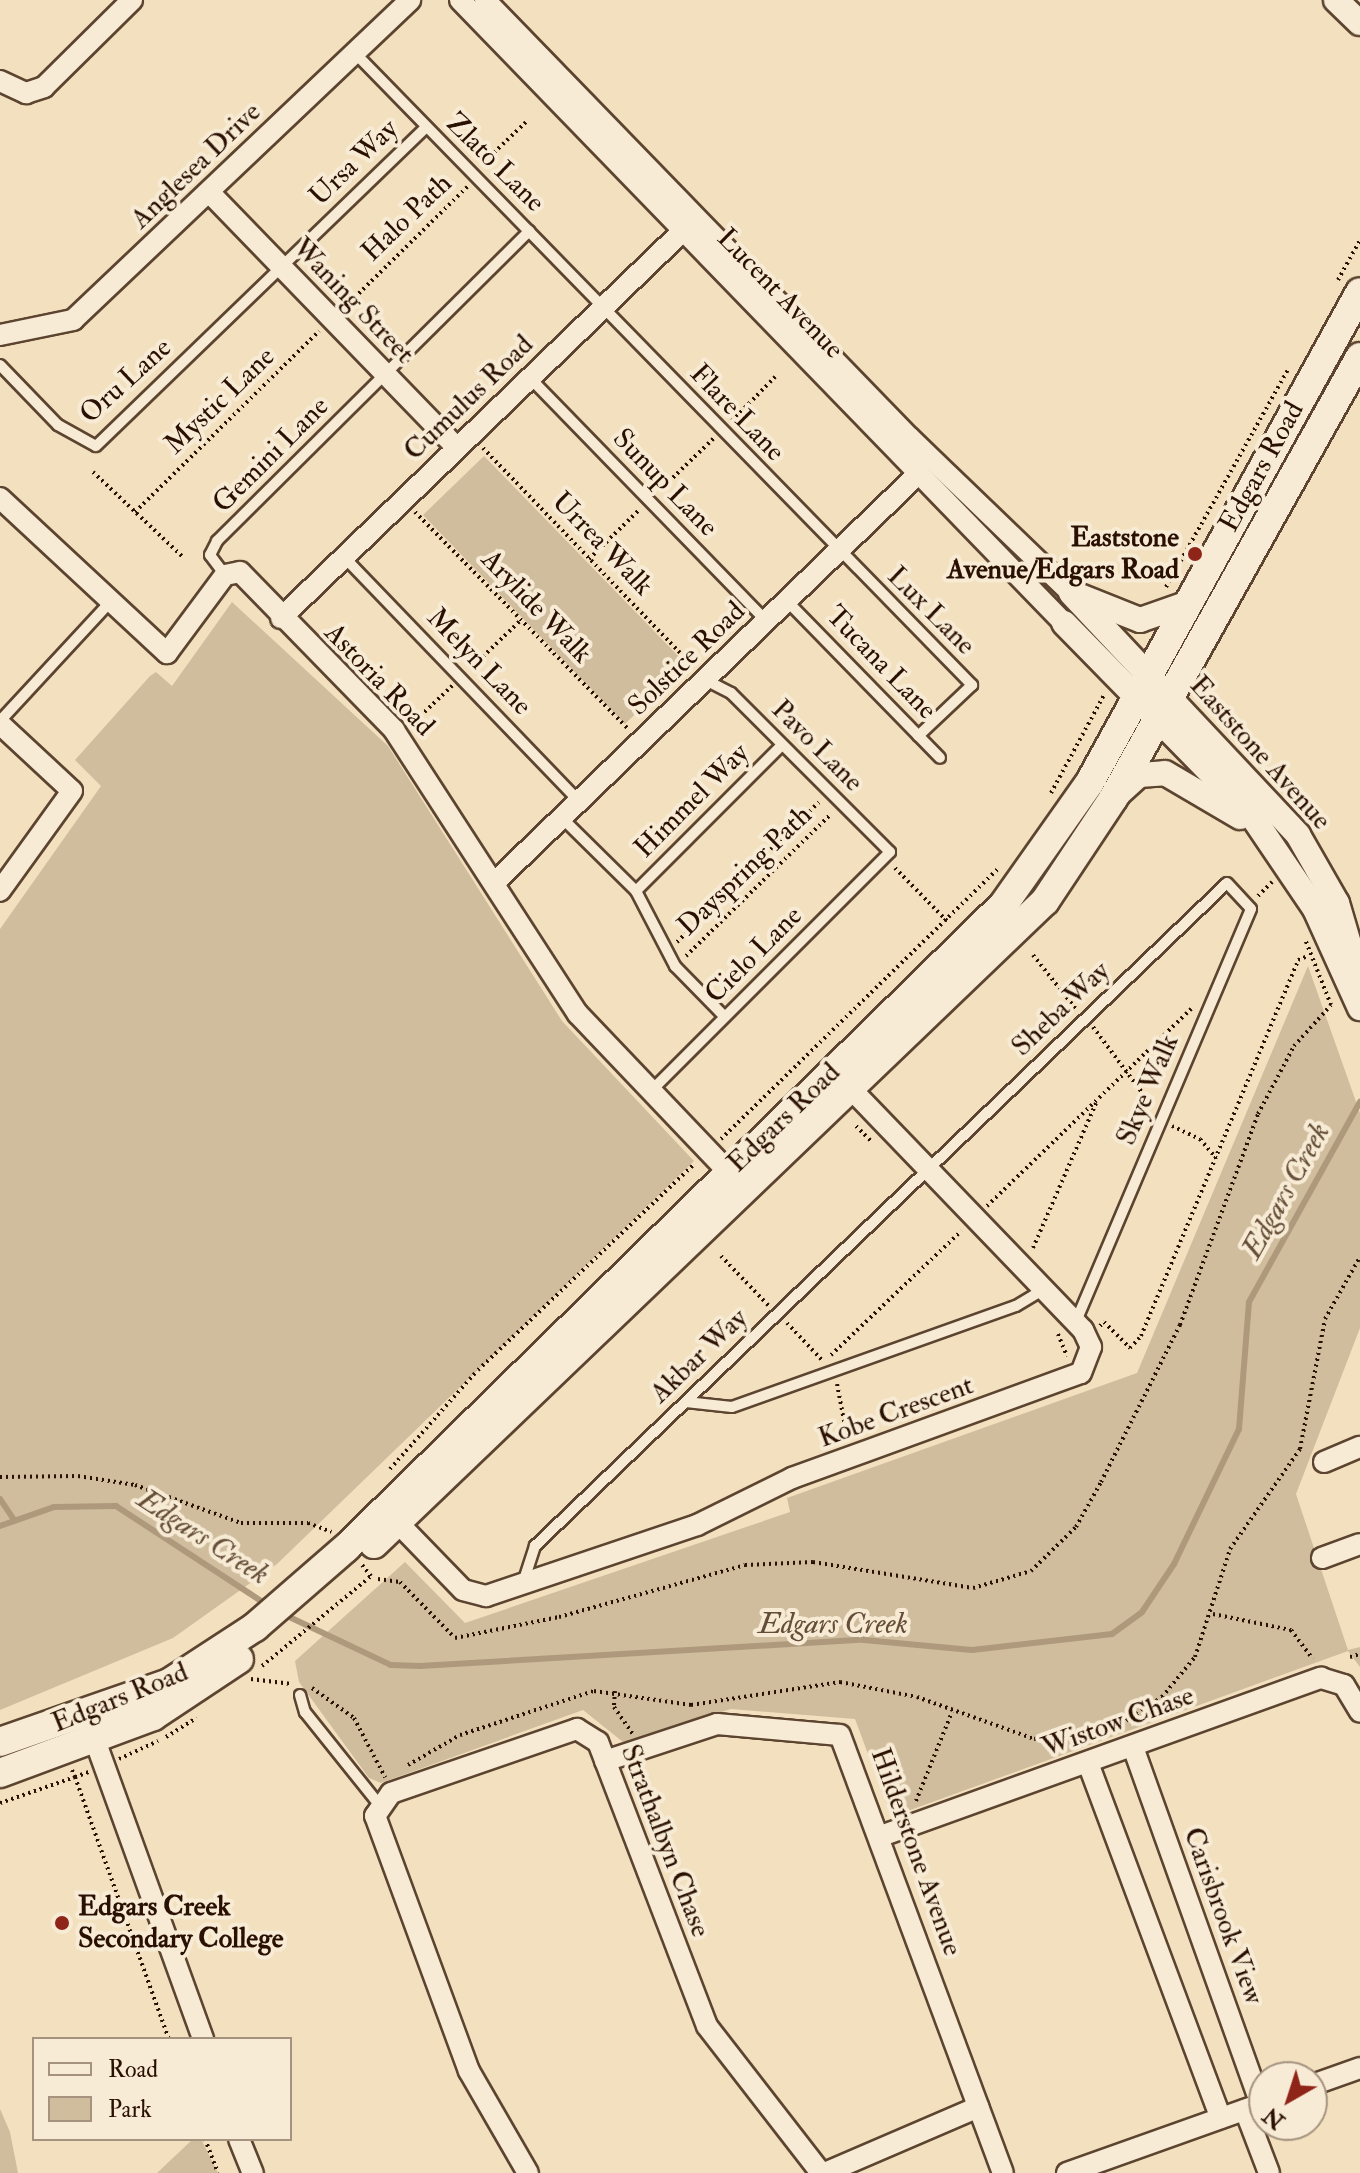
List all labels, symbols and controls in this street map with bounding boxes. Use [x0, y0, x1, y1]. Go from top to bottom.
street label: Anglesea Drive [124, 96, 268, 236]
street label: Zlato Lane [439, 107, 551, 219]
street label: Ursa Way [303, 113, 405, 213]
street label: Halo Path [355, 167, 459, 269]
street label: Lucent Avenue [710, 222, 850, 366]
street label: Waning Street [285, 231, 421, 371]
street label: Cumulus Road [398, 328, 540, 468]
street label: Oru Lane [73, 331, 179, 431]
street label: Mystic Lane [158, 340, 282, 462]
street label: Flare Lane [682, 357, 792, 469]
street label: Gemini Lane [206, 390, 336, 520]
street label: Edgars Road [1212, 396, 1312, 538]
street label: Sunup Lane [605, 422, 725, 544]
street label: Urrea Walk [544, 485, 660, 603]
place label: Eaststone Avenue/Edgars Road [947, 521, 1179, 587]
street label: Arylide Walk [474, 543, 598, 671]
marker: Eaststone Avenue/Edgars Road [1186, 545, 1204, 563]
street label: Lux Lane [880, 560, 982, 662]
street label: Solstice Road [622, 595, 752, 723]
street label: Tucana Lane [819, 599, 943, 727]
street label: Melyn Lane [420, 601, 538, 723]
street label: Astoria Road [317, 617, 441, 743]
street label: Eaststone Avenue [1182, 669, 1338, 837]
street label: Pavo Lane [764, 693, 870, 799]
street label: Himmel Way [628, 737, 756, 865]
street label: Dayspring Path [671, 799, 819, 943]
street label: Cielo Lane [698, 899, 810, 1011]
street label: Sheba Way [1005, 954, 1117, 1064]
street label: Skye Walk [1110, 1030, 1186, 1150]
street label: Edgars Road [721, 1056, 847, 1180]
water label: Edgars Creek [1234, 1117, 1338, 1265]
street label: Akbar Way [643, 1302, 755, 1410]
street label: Kobe Crescent [814, 1368, 978, 1456]
water label: Edgars Creek [130, 1481, 276, 1593]
water label: Edgars Creek [758, 1606, 908, 1642]
street label: Edgars Road [47, 1656, 193, 1740]
street label: Wistow Chase [1038, 1679, 1198, 1765]
street label: Strathalbyn Chase [613, 1740, 717, 1942]
street label: Hilderstone Avenue [863, 1744, 969, 1960]
street label: Carisbrook View [1175, 1823, 1271, 2009]
place label: Edgars Creek Secondary College [78, 1890, 284, 1956]
marker: Edgars Creek Secondary College [53, 1914, 71, 1932]
legend [32, 2037, 292, 2141]
text: Road [108, 2054, 158, 2085]
north arrow [1248, 2061, 1328, 2141]
text: Park [108, 2094, 152, 2125]
text: N [1258, 2101, 1291, 2135]

